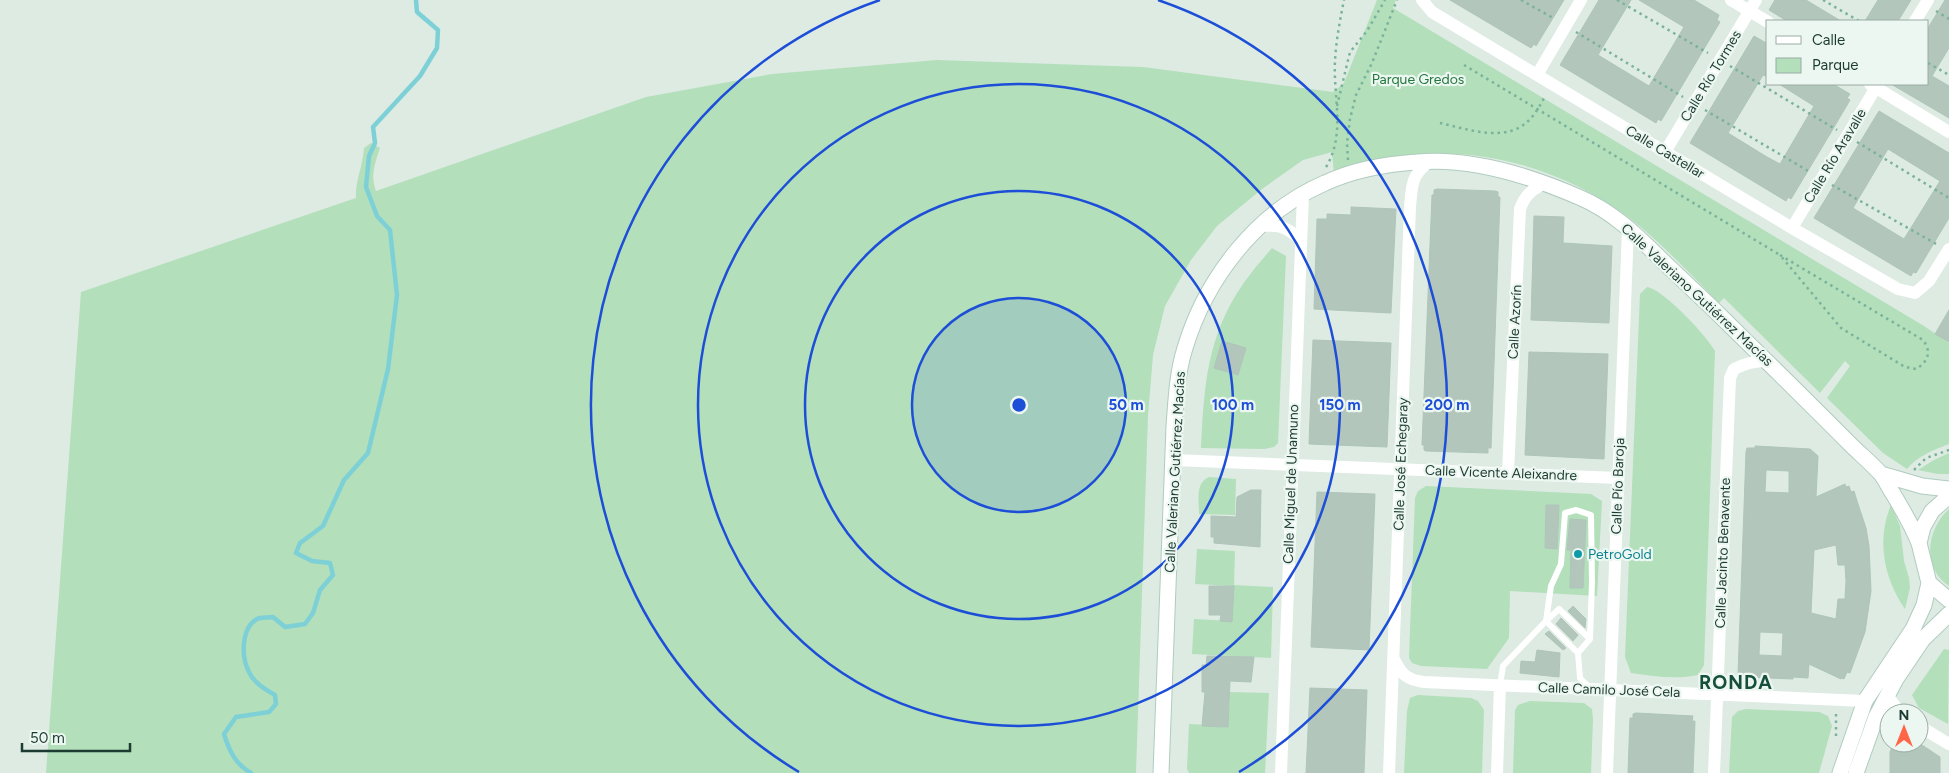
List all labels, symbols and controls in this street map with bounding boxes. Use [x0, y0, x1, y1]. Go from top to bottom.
legend [1766, 20, 1929, 85]
street label: Calle Río Tormes [1677, 27, 1745, 125]
text: Calle [1812, 31, 1845, 49]
text: Parque [1812, 56, 1859, 74]
park label: Parque Gredos [1372, 71, 1464, 88]
street label: Calle Río Aravalle [1800, 105, 1870, 206]
street label: Calle Castellar [1622, 122, 1708, 182]
street label: Calle Valeriano Gutiérrez Macías [1617, 220, 1777, 370]
street label: Calle Azorín [1505, 284, 1525, 360]
street label: Calle Valeriano Gutiérrez Macías [1161, 371, 1189, 573]
centre of rings [1010, 396, 1028, 414]
text: 50 m [1108, 396, 1144, 414]
text: 100 m [1212, 396, 1254, 414]
text: 150 m [1319, 396, 1361, 414]
street label: Calle José Echegaray [1390, 396, 1412, 531]
text: 200 m [1425, 396, 1469, 414]
street label: Calle Miguel de Unamuno [1280, 404, 1302, 564]
street label: Calle Pío Baroja [1608, 437, 1628, 535]
street label: Calle Vicente Aleixandre [1425, 462, 1578, 484]
street label: Calle Jacinto Benavente [1712, 477, 1734, 629]
place label: PetroGold [1588, 546, 1652, 563]
marker: PetroGold [1572, 548, 1584, 560]
district label: RONDA [1699, 671, 1773, 694]
street label: Calle Camilo José Cela [1538, 679, 1680, 701]
north arrow [1879, 703, 1929, 753]
text: N [1899, 707, 1909, 724]
scale bar [22, 720, 130, 752]
text: 50 m [30, 729, 65, 747]

